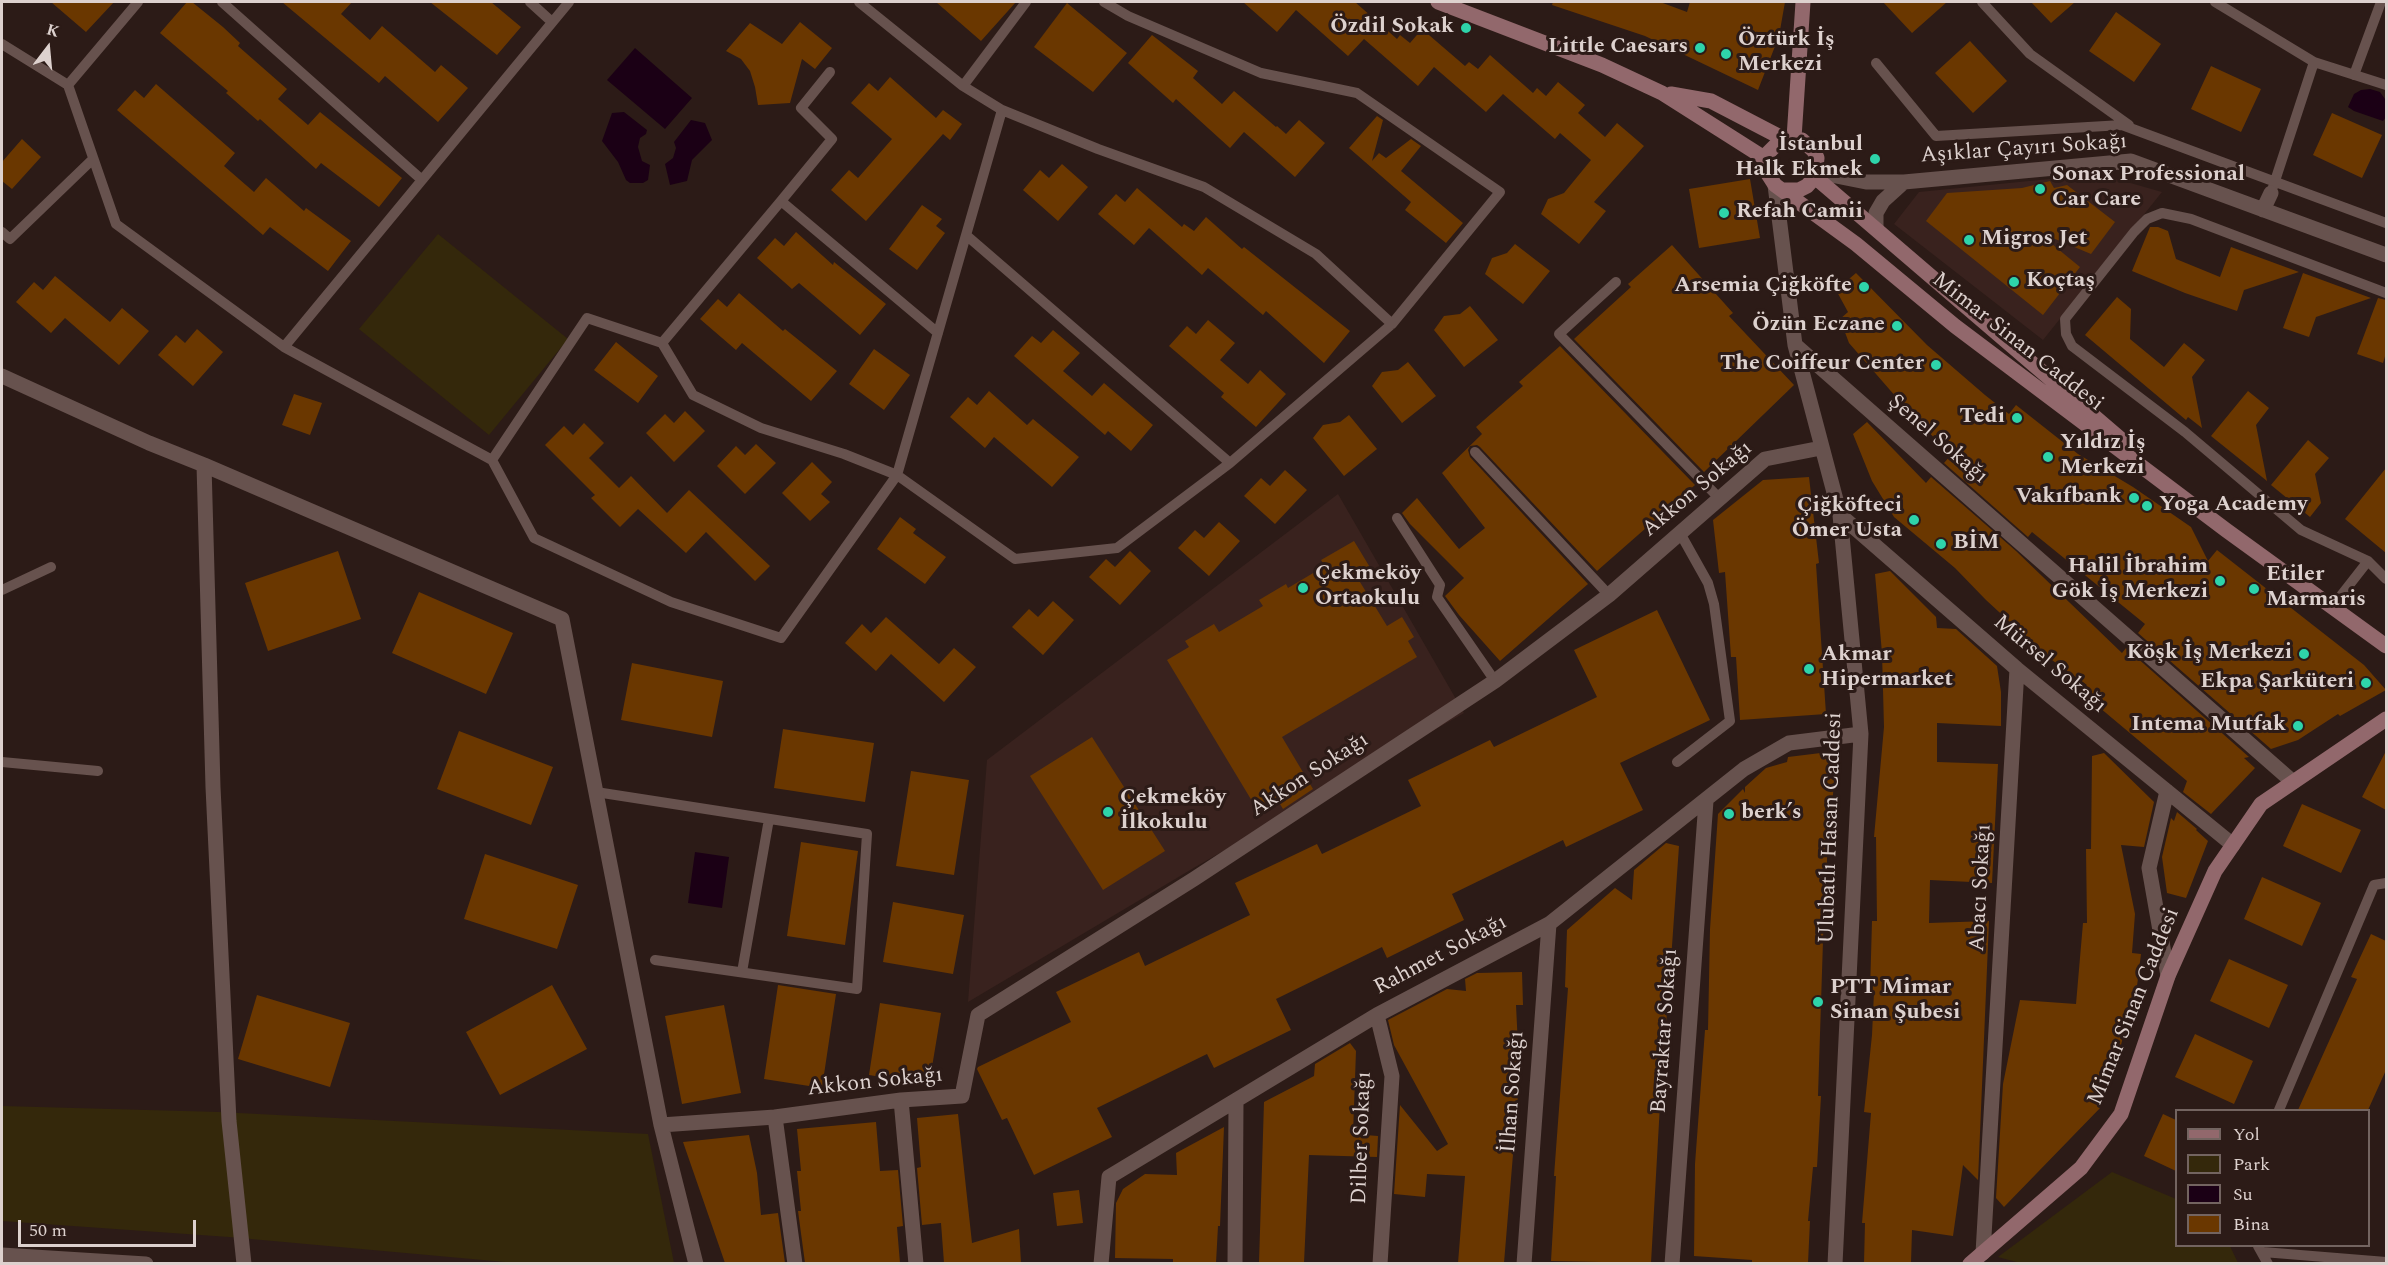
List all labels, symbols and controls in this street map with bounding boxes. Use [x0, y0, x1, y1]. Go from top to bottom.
place label: Özdil Sokak [1330, 15, 1454, 41]
text: K [44, 17, 62, 44]
north arrow [18, 18, 78, 78]
marker: Özdil Sokak [1459, 21, 1473, 35]
place label: Öztürk İş Merkezi [1738, 28, 1835, 80]
place label: Little Caesars [1548, 35, 1688, 61]
marker: Little Caesars [1693, 41, 1707, 55]
marker: Öztürk İş Merkezi [1719, 47, 1733, 61]
street label: Aşıklar Çayırı Sokağı [1920, 130, 2128, 170]
place label: İstanbul Halk Ekmek [1735, 133, 1863, 184]
marker: İstanbul Halk Ekmek [1868, 152, 1882, 166]
place label: Sonax Professional Car Care [2052, 163, 2245, 214]
marker: Sonax Professional Car Care [2033, 182, 2047, 196]
place label: Refah Camii [1736, 200, 1863, 226]
marker: Refah Camii [1717, 206, 1731, 220]
place label: Migros Jet [1981, 227, 2087, 253]
marker: Migros Jet [1962, 233, 1976, 247]
street label: Mimar Sinan Caddesi [1926, 268, 2108, 418]
place label: Koçtaş [2026, 269, 2095, 295]
place label: Arsemia Çiğköfte [1674, 274, 1852, 300]
marker: Koçtaş [2007, 275, 2021, 289]
marker: Arsemia Çiğköfte [1857, 280, 1871, 294]
place label: Özün Eczane [1752, 313, 1885, 339]
marker: Özün Eczane [1890, 319, 1904, 333]
place label: The Coiffeur Center [1720, 352, 1924, 378]
marker: The Coiffeur Center [1929, 358, 1943, 372]
street label: Şenel Sokağı [1882, 389, 1992, 491]
place label: Tedi [1959, 405, 2005, 431]
marker: Tedi [2010, 411, 2024, 425]
place label: Yıldız İş Merkezi [2060, 431, 2146, 482]
street label: Akkon Sokağı [1637, 436, 1759, 544]
marker: Yıldız İş Merkezi [2041, 450, 2055, 464]
place label: Vakıfbank [2016, 485, 2122, 511]
marker: Vakıfbank [2127, 491, 2141, 505]
place label: Yoga Academy [2159, 493, 2307, 519]
place label: Çiğköfteci Ömer Usta [1792, 494, 1902, 546]
marker: Yoga Academy [2140, 499, 2154, 513]
marker: Çiğköfteci Ömer Usta [1907, 513, 1921, 527]
place label: BİM [1953, 531, 2000, 557]
marker: BİM [1934, 537, 1948, 551]
place label: Halil İbrahim Gök İş Merkezi [2052, 555, 2208, 606]
place label: Çekmeköy Ortaokulu [1315, 562, 1421, 614]
place label: Etiler Marmaris [2266, 563, 2366, 614]
marker: Halil İbrahim Gök İş Merkezi [2213, 574, 2227, 588]
marker: Çekmeköy Ortaokulu [1296, 581, 1310, 595]
marker: Etiler Marmaris [2247, 582, 2261, 596]
street label: Mürsel Sokağı [1987, 610, 2111, 720]
place label: Köşk İş Merkezi [2127, 641, 2292, 667]
place label: Akmar Hipermarket [1821, 643, 1953, 694]
marker: Köşk İş Merkezi [2297, 647, 2311, 661]
marker: Akmar Hipermarket [1802, 662, 1816, 676]
place label: Ekpa Şarküteri [2200, 670, 2354, 696]
marker: Ekpa Şarküteri [2359, 676, 2373, 690]
street label: Ulubatlı Hasan Caddesi [1815, 712, 1849, 944]
place label: Intema Mutfak [2131, 713, 2286, 739]
marker: Intema Mutfak [2291, 719, 2305, 733]
street label: Akkon Sokağı [1246, 728, 1374, 824]
place label: Çekmeköy İlkokulu [1120, 786, 1226, 837]
place label: berk’s [1741, 801, 1802, 827]
marker: Çekmeköy İlkokulu [1101, 805, 1115, 819]
marker: berk’s [1722, 807, 1736, 821]
street label: Abacı Sokağı [1965, 824, 1999, 952]
street label: Mimar Sinan Caddesi [2083, 904, 2187, 1110]
street label: Rahmet Sokağı [1370, 910, 1512, 1002]
street label: Bayraktar Sokağı [1647, 948, 1685, 1114]
place label: PTT Mimar Sinan Şubesi [1830, 976, 1960, 1028]
marker: PTT Mimar Sinan Şubesi [1811, 995, 1825, 1009]
street label: İlhan Sokağı [1497, 1030, 1531, 1154]
street label: Akkon Sokağı [806, 1063, 944, 1103]
street label: Dilber Sokağı [1347, 1071, 1379, 1205]
legend [2175, 1109, 2370, 1247]
text: Yol [2233, 1121, 2260, 1148]
text: Park [2233, 1151, 2270, 1178]
text: Su [2233, 1181, 2253, 1208]
scale bar [21, 1208, 200, 1246]
text: Bina [2233, 1211, 2270, 1238]
text: 50 m [29, 1217, 67, 1244]

